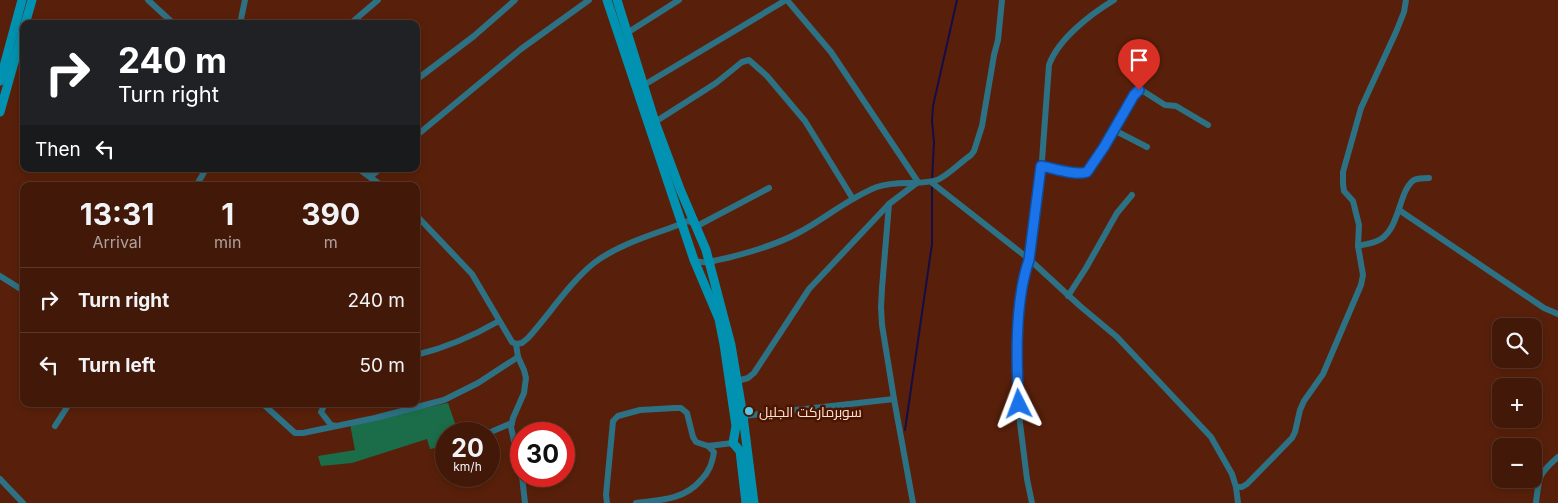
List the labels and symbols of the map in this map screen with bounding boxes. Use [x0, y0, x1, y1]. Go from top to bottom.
pin [1118, 39, 1160, 90]
position arrow [992, 377, 1044, 429]
place label: سوبرماركت الجليل [759, 403, 862, 420]
marker: سوبرماركت الجليل [743, 405, 755, 417]
speed limit sign: 30 [510, 422, 575, 487]

